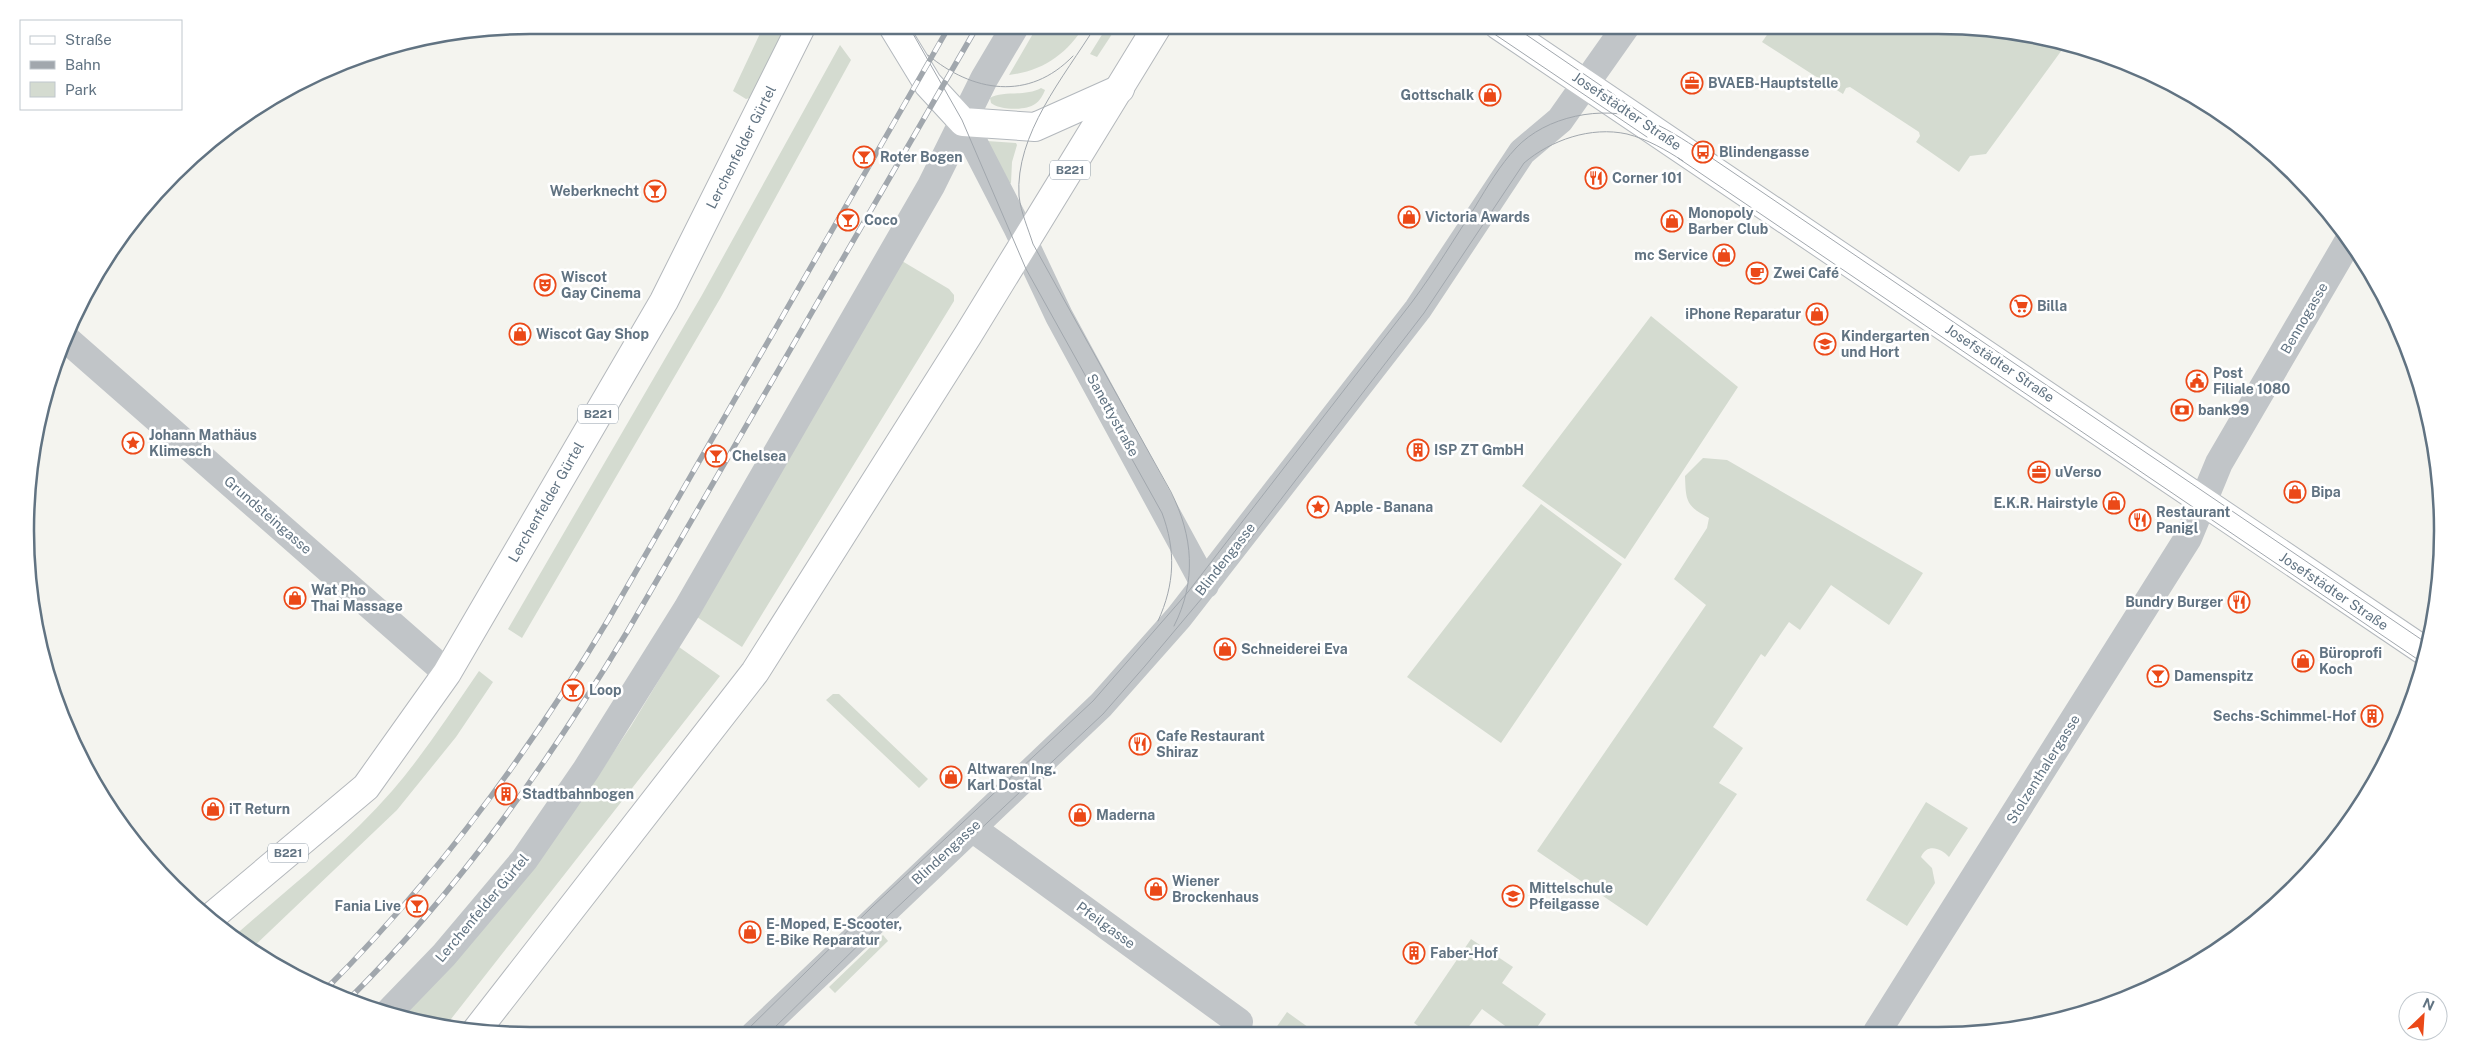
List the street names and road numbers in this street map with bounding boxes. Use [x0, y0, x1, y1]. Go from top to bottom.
street label: Josefstädter Straße [1570, 69, 1684, 153]
street label: Lerchenfelder Gürtel [703, 83, 779, 211]
road number: B221 [1050, 160, 1090, 180]
street label: Bennogasse [2277, 279, 2331, 356]
street label: Josefstädter Straße [1943, 321, 2057, 405]
street label: Sanettystraße [1084, 371, 1142, 459]
road number: B221 [578, 404, 618, 424]
street label: Lerchenfelder Gürtel [505, 439, 587, 565]
street label: Grundsteingasse [221, 473, 315, 557]
street label: Blindengasse [1192, 519, 1258, 599]
street label: Josefstädter Straße [2277, 549, 2391, 633]
street label: Stolzenthalergasse [2003, 711, 2083, 826]
street label: Blindengasse [908, 816, 984, 888]
road number: B221 [268, 844, 308, 862]
street label: Lerchenfelder Gürtel [432, 851, 532, 965]
street label: Pfeilgasse [1074, 898, 1138, 952]

